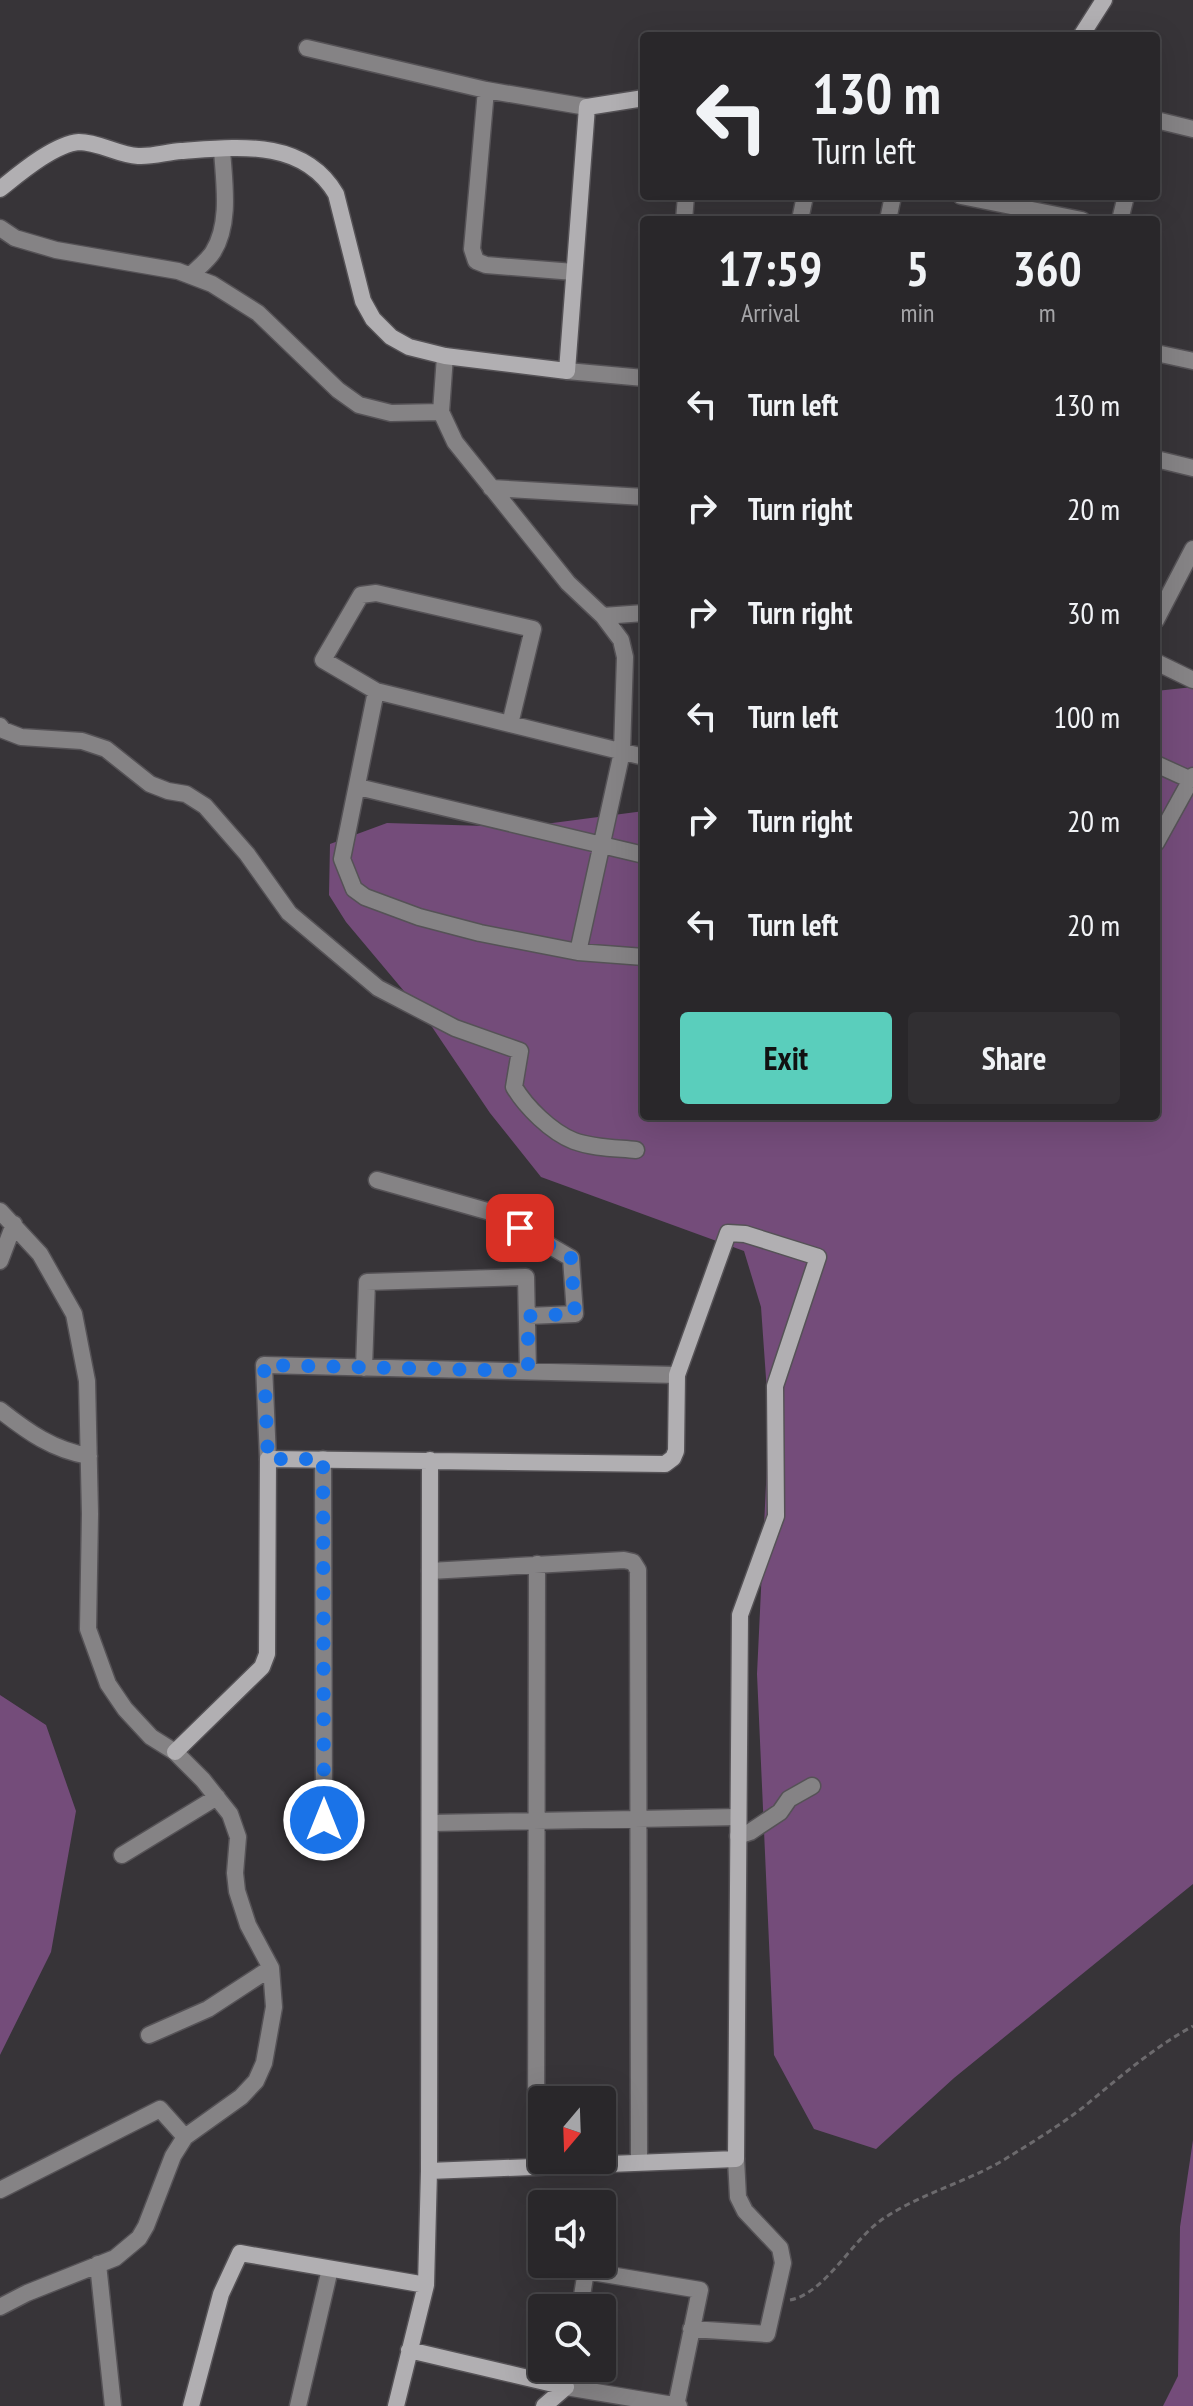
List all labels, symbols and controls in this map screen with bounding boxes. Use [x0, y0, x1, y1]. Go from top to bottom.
text: 130 m [812, 57, 941, 129]
icon: left [680, 64, 784, 168]
text: Turn left [812, 127, 916, 174]
text: 17:59 [718, 237, 822, 299]
text: 5 [906, 237, 929, 299]
text: 360 [1013, 237, 1082, 299]
text: Arrival [741, 296, 800, 329]
text: min [900, 296, 934, 329]
text: m [1039, 296, 1056, 329]
icon: left [680, 382, 724, 426]
text: Turn left [748, 385, 838, 424]
text: 130 m [1054, 385, 1120, 424]
icon: right [680, 486, 724, 530]
text: Turn right [748, 489, 852, 528]
text: 20 m [1067, 489, 1120, 528]
icon: right [680, 590, 724, 634]
text: Turn right [748, 593, 852, 632]
text: 30 m [1067, 593, 1120, 632]
icon: left [680, 694, 724, 738]
text: Turn left [748, 697, 838, 736]
text: 100 m [1054, 697, 1120, 736]
icon: right [680, 798, 724, 842]
text: Turn right [748, 801, 852, 840]
text: 20 m [1067, 801, 1120, 840]
icon: left [680, 902, 724, 946]
text: Turn left [748, 905, 838, 944]
text: 20 m [1067, 905, 1120, 944]
button: Exit [680, 1012, 892, 1104]
button: Share [908, 1012, 1120, 1104]
pin [486, 1194, 554, 1262]
icon: arrive [498, 1206, 542, 1250]
position arrow [282, 1778, 366, 1862]
north arrow [528, 2086, 616, 2174]
map controls [528, 2086, 616, 2382]
button: sound [528, 2190, 616, 2278]
button: search [528, 2294, 616, 2382]

